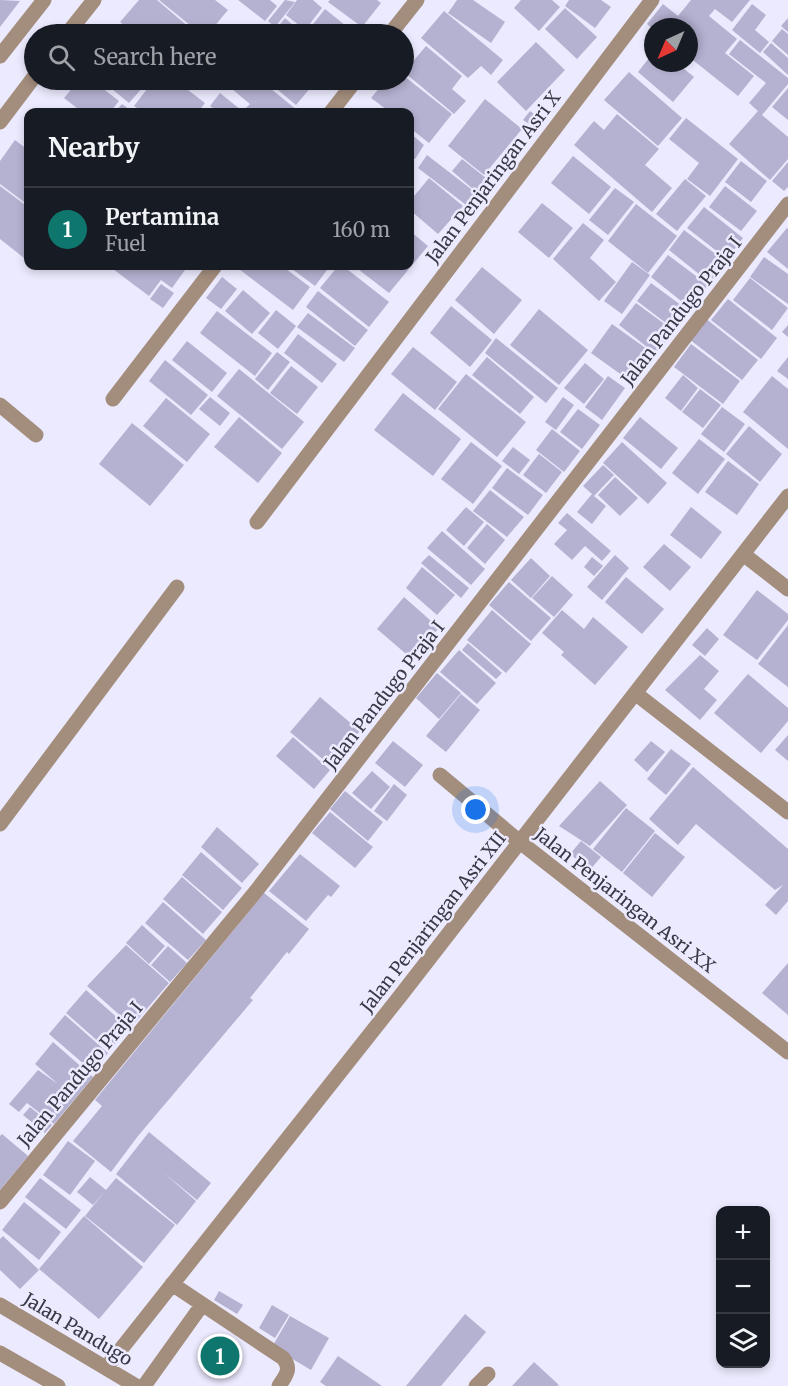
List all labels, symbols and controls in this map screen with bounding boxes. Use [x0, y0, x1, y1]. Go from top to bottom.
north arrow [644, 18, 698, 72]
search box [24, 24, 414, 90]
icon: search [45, 41, 78, 74]
text: Search here [93, 43, 216, 71]
street label: Jalan Penjaringan Asri X [420, 86, 565, 268]
text: Nearby [48, 131, 140, 164]
text: Pertamina [105, 203, 219, 231]
text: 1 [63, 217, 72, 242]
text: 160 m [332, 217, 390, 242]
text: Fuel [105, 231, 146, 256]
street label: Jalan Pandugo Praja I [615, 232, 746, 391]
street label: Jalan Pandugo Praja I [318, 616, 449, 775]
your location [461, 795, 490, 824]
street label: Jalan Penjaringan Asri XX [529, 822, 720, 978]
street label: Jalan Penjaringan Asri XII [355, 827, 511, 1018]
street label: Jalan Pandugo Praja I [12, 997, 147, 1152]
map controls [716, 1206, 770, 1368]
button: + [716, 1206, 770, 1260]
button: − [716, 1260, 770, 1314]
street label: Jalan Pandugo [18, 1287, 137, 1371]
button: layers [716, 1314, 770, 1368]
pin: 1 [200, 1334, 240, 1378]

